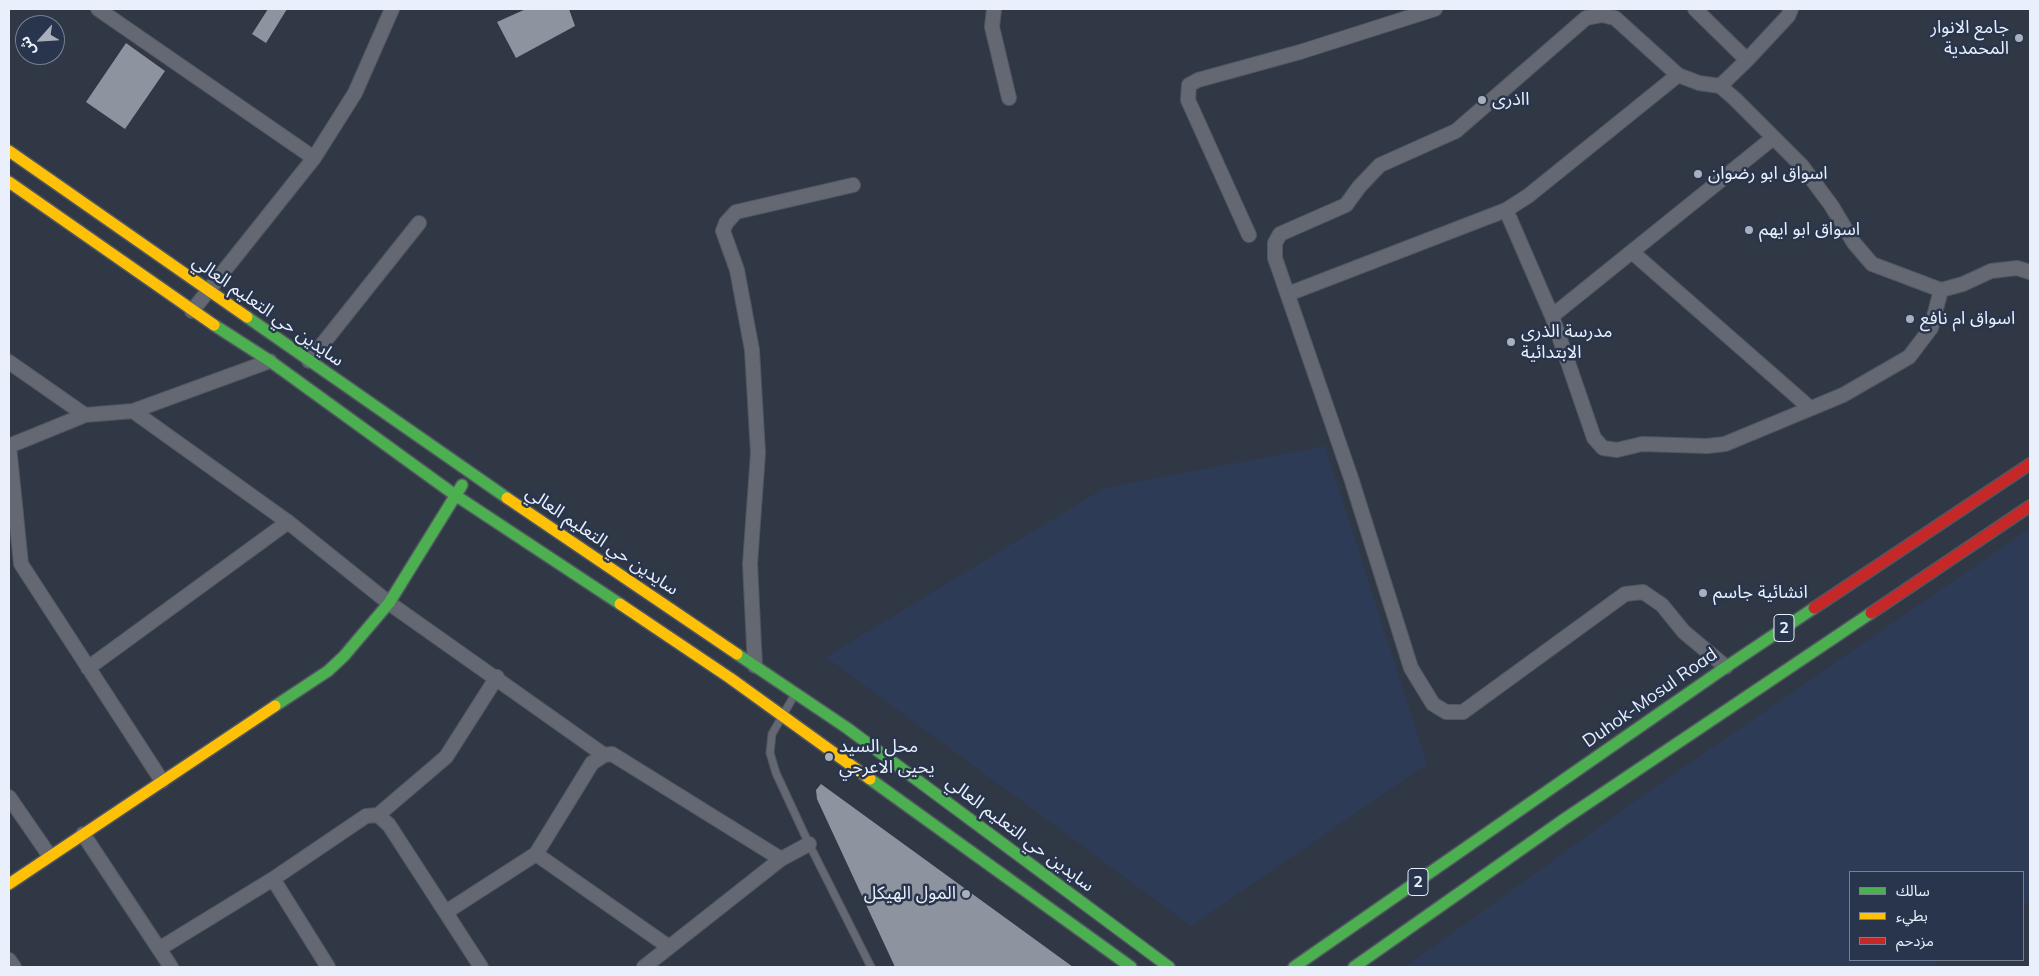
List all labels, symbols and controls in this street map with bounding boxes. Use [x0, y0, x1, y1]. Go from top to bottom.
north arrow [15, 15, 65, 65]
place label: جامع الانوار المحمدية [1930, 17, 2009, 59]
marker: جامع الانوار المحمدية [2013, 32, 2025, 44]
text: ش [15, 34, 40, 59]
place label: ااذرى [1492, 89, 1529, 111]
marker: ااذرى [1476, 94, 1488, 106]
place label: اسواق ابو رضوان [1708, 163, 1828, 185]
marker: اسواق ابو رضوان [1692, 168, 1704, 180]
place label: اسواق ابو ايهم [1759, 219, 1860, 241]
marker: اسواق ابو ايهم [1743, 224, 1755, 236]
street label: سايدين حي التعليم العالي [188, 251, 348, 371]
place label: اسواق ام نافع [1920, 308, 2015, 330]
marker: اسواق ام نافع [1904, 313, 1916, 325]
place label: مدرسة الذرى الابتدائية [1521, 321, 1612, 364]
marker: مدرسة الذرى الابتدائية [1505, 336, 1517, 348]
street label: سايدين حي التعليم العالي [522, 482, 682, 600]
place label: انشائية جاسم [1713, 582, 1808, 604]
marker: انشائية جاسم [1697, 587, 1709, 599]
road number: 2 [1774, 614, 1794, 641]
street label: Duhok-Mosul Road [1579, 643, 1721, 753]
place label: محل السيد يحيى الاعرجي [839, 736, 935, 779]
marker: محل السيد يحيى الاعرجي [823, 751, 835, 763]
street label: سايدين حي التعليم العالي [942, 771, 1098, 897]
road number: 2 [1408, 869, 1428, 896]
legend [1849, 871, 2024, 961]
text: سالك [1896, 881, 1930, 900]
place label: المول الهيكل [864, 883, 956, 905]
marker: المول الهيكل [960, 888, 972, 900]
text: بطيء [1896, 906, 1928, 925]
text: مزدحم [1896, 931, 1934, 950]

